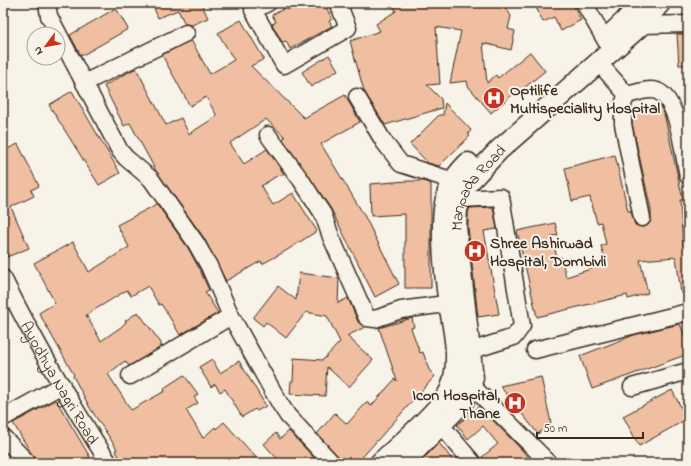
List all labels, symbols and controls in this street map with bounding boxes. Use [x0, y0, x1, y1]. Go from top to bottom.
north arrow [26, 26, 66, 66]
text: N [30, 43, 47, 58]
place label: Optilife Multispeciality Hospital [510, 79, 661, 122]
hospital icon: Optilife Multispeciality Hospital [481, 85, 507, 111]
street label: Manpada Road [446, 139, 512, 231]
place label: Shree Ashirwad Hospital, Dombivli [490, 232, 606, 274]
hospital icon: Shree Ashirwad Hospital, Dombivli [462, 238, 488, 264]
street label: Ayodhya Nagri Road [13, 317, 104, 450]
place label: Icon Hospital, Thane [412, 384, 501, 426]
hospital icon: Icon Hospital, Thane [502, 390, 528, 416]
scale bar [537, 414, 643, 440]
text: 50 m [543, 420, 567, 438]

